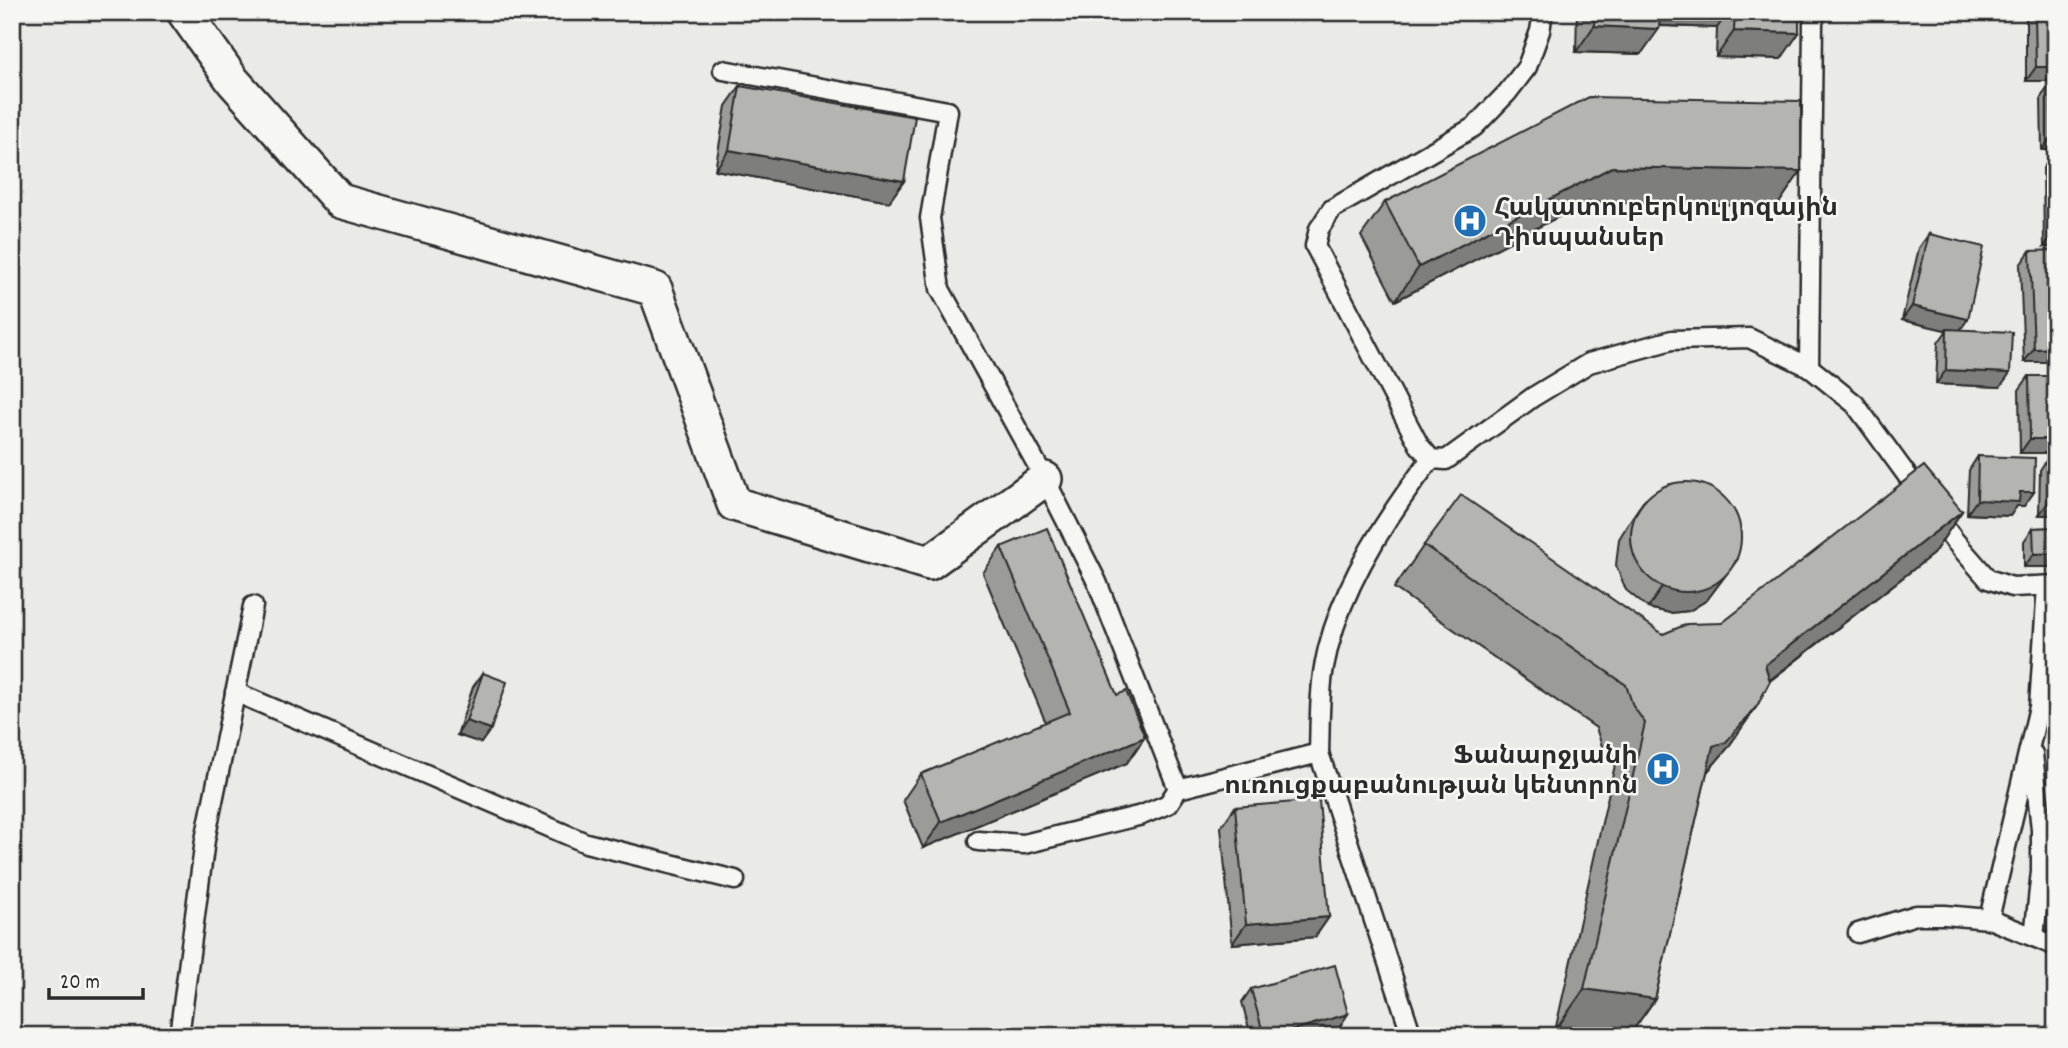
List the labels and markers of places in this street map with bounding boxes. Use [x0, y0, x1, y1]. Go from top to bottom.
place label: Հակատուբերկուլյոզային Դիսպանսեր [1494, 191, 1838, 258]
hospital icon: Հակատուբերկուլյոզային Դիսպանսեր [1451, 202, 1489, 240]
place label: Ֆանարջյանի ուռուցքաբանության կենտրոն [1224, 739, 1638, 806]
hospital icon: Ֆանարջյանի ուռուցքաբանության կենտրոն [1644, 750, 1682, 788]

